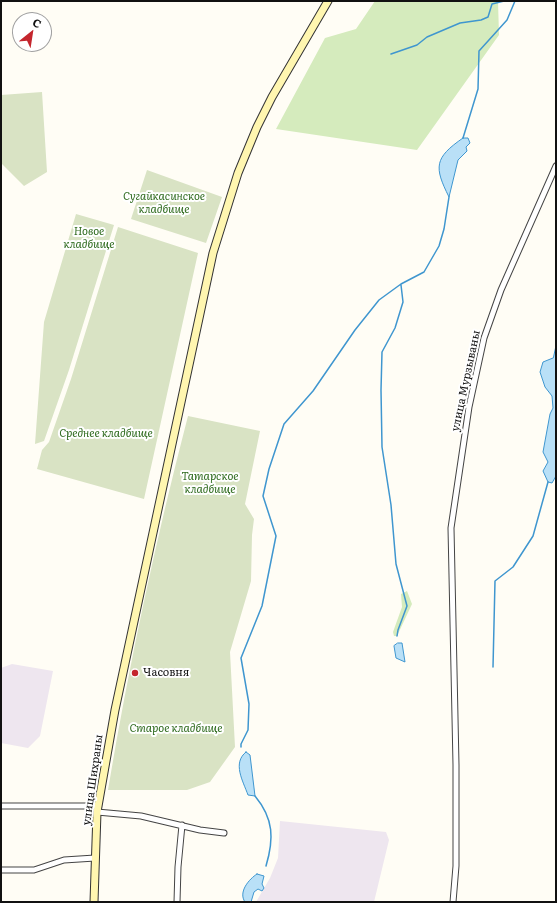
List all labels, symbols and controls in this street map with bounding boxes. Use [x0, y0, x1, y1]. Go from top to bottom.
north arrow [12, 12, 52, 52]
text: С [30, 14, 45, 31]
park label: Сугайкасинское кладбище [123, 190, 205, 216]
park label: Новое кладбище [63, 225, 115, 251]
street label: улица Мурзываны [449, 329, 483, 433]
park label: Среднее кладбище [59, 427, 153, 441]
park label: Татарское кладбище [182, 470, 238, 496]
place label: Часовня [143, 666, 189, 680]
marker: Часовня [130, 668, 140, 678]
park label: Старое кладбище [129, 722, 223, 736]
street label: улица Шихраны [80, 734, 106, 826]

